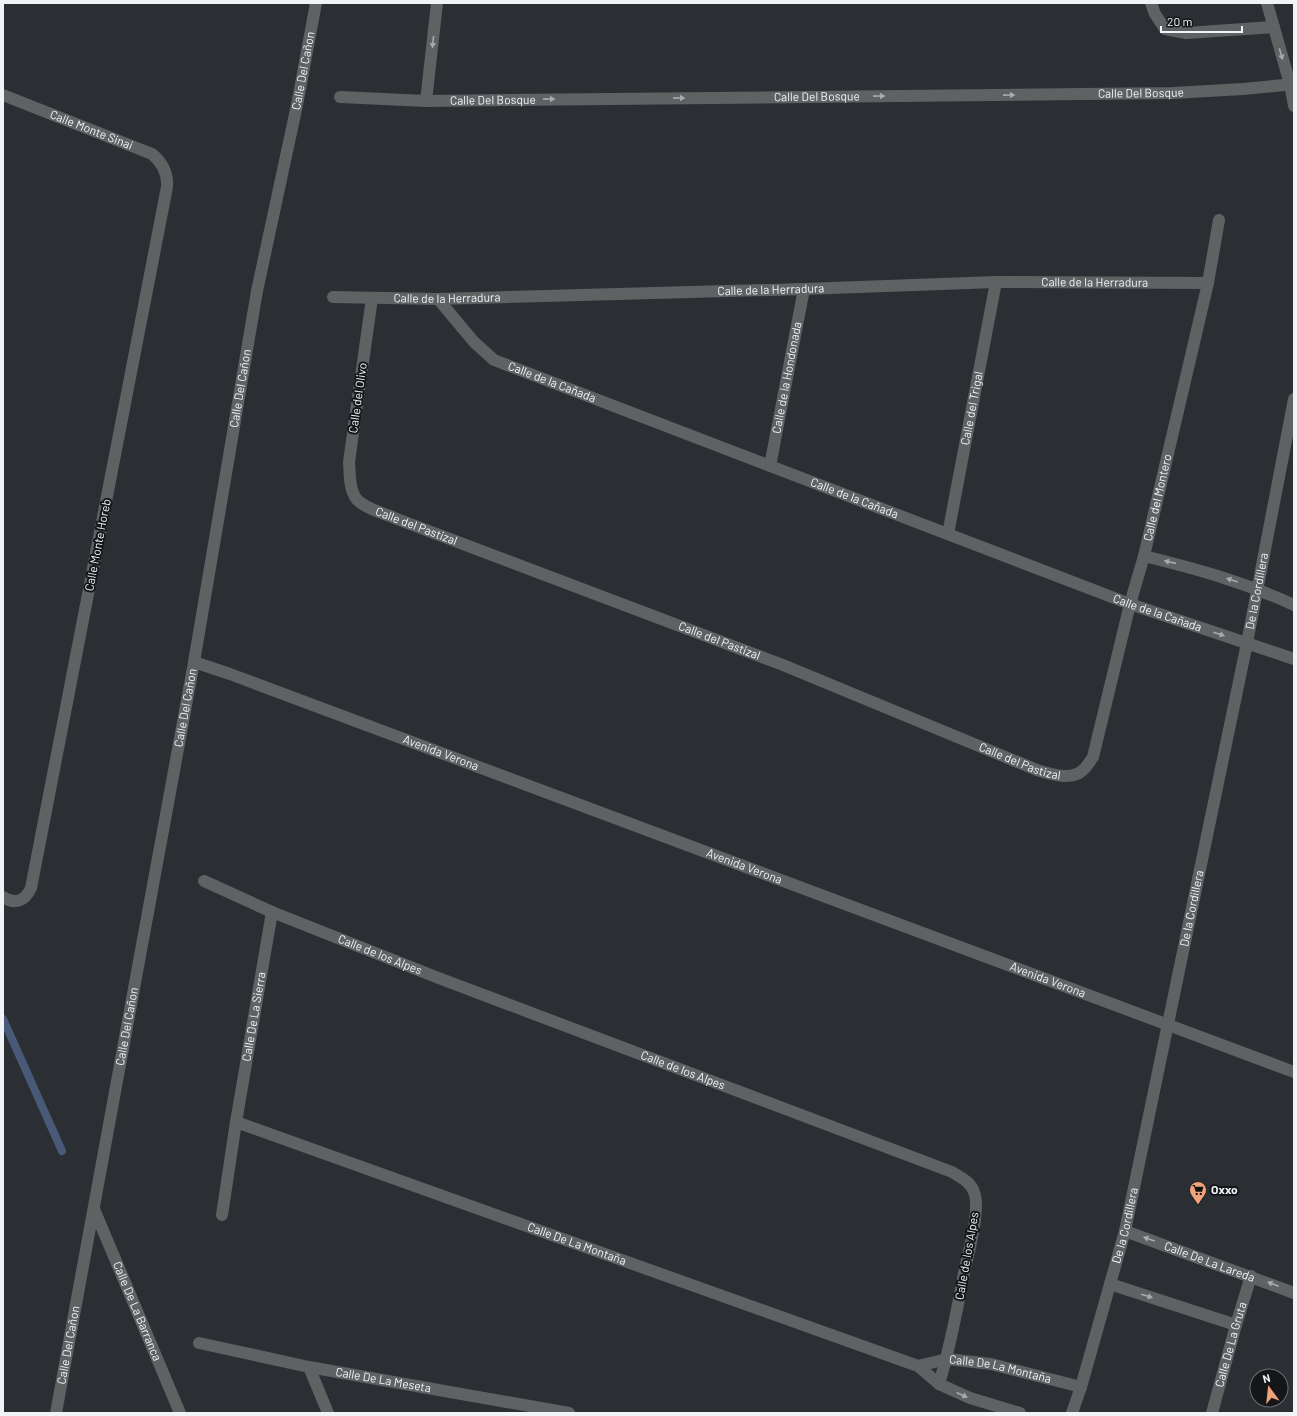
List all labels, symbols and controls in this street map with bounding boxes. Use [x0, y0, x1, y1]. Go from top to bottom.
scale bar [1161, 8, 1242, 34]
text: 20 m [1167, 14, 1193, 28]
street label: Calle Del Cañon [288, 30, 317, 111]
one-way arrow [430, 36, 436, 48]
one-way arrow [1278, 48, 1284, 60]
street label: Calle Del Bosque [1098, 84, 1184, 100]
street label: Calle Del Bosque [774, 88, 860, 103]
one-way arrow [1003, 91, 1015, 98]
street label: Calle Del Bosque [450, 92, 536, 107]
one-way arrow [873, 93, 886, 99]
one-way arrow [673, 95, 686, 101]
one-way arrow [543, 96, 556, 102]
street label: Calle Monte Sinai [48, 106, 135, 152]
street label: Calle de la Herradura [1041, 274, 1148, 289]
street label: Calle de la Herradura [717, 280, 825, 297]
street label: Calle de la Herradura [393, 289, 501, 305]
street label: Calle de la Hondonada [768, 320, 804, 435]
street label: Calle Del Cañon [226, 348, 253, 429]
street label: Calle de la Cañada [506, 358, 598, 404]
street label: Calle del Olivo [345, 362, 369, 434]
street label: Calle del Trigal [957, 370, 985, 446]
street label: Calle del Montero [1140, 452, 1174, 542]
street label: Calle de la Cañada [809, 474, 901, 521]
street label: Calle Monte Horeb [81, 497, 113, 592]
street label: Calle del Pastizal [374, 503, 460, 547]
street label: De la Cordillera [1242, 551, 1270, 630]
one-way arrow [1164, 559, 1176, 565]
one-way arrow [1225, 576, 1237, 582]
street label: Calle de la Cañada [1111, 590, 1204, 634]
street label: Calle del Pastizal [677, 618, 763, 662]
one-way arrow [1213, 631, 1225, 637]
street label: Calle Del Cañon [171, 667, 199, 748]
street label: Avenida Verona [401, 731, 481, 772]
street label: Calle del Pastizal [977, 739, 1062, 782]
street label: Avenida Verona [705, 845, 784, 886]
street label: De la Cordillera [1176, 869, 1206, 948]
street label: Calle de los Alpes [336, 931, 425, 977]
street label: Avenida Verona [1008, 958, 1088, 999]
street label: Calle De La Sierra [239, 971, 268, 1062]
street label: Calle Del Cañon [112, 986, 140, 1067]
street label: Calle de los Alpes [639, 1047, 728, 1092]
supermarket icon: Oxxo [1188, 1180, 1208, 1205]
place label: Oxxo [1211, 1182, 1238, 1196]
street label: De la Cordillera [1108, 1186, 1140, 1265]
street label: Calle de los Alpes [951, 1211, 981, 1301]
street label: Calle De La Montaña [526, 1219, 629, 1267]
one-way arrow [1142, 1236, 1154, 1242]
street label: Calle De La Lareda [1163, 1238, 1257, 1284]
street label: Calle De La Barranca [111, 1259, 165, 1363]
one-way arrow [1266, 1281, 1278, 1287]
one-way arrow [1141, 1293, 1153, 1299]
street label: Calle De La Gruta [1211, 1300, 1249, 1389]
street label: Calle Del Cañon [53, 1305, 82, 1385]
street label: Calle De La Montaña [948, 1351, 1053, 1385]
street label: Calle De La Meseta [335, 1364, 432, 1394]
north arrow [1249, 1368, 1289, 1408]
text: N [1261, 1371, 1272, 1385]
one-way arrow [956, 1391, 968, 1398]

